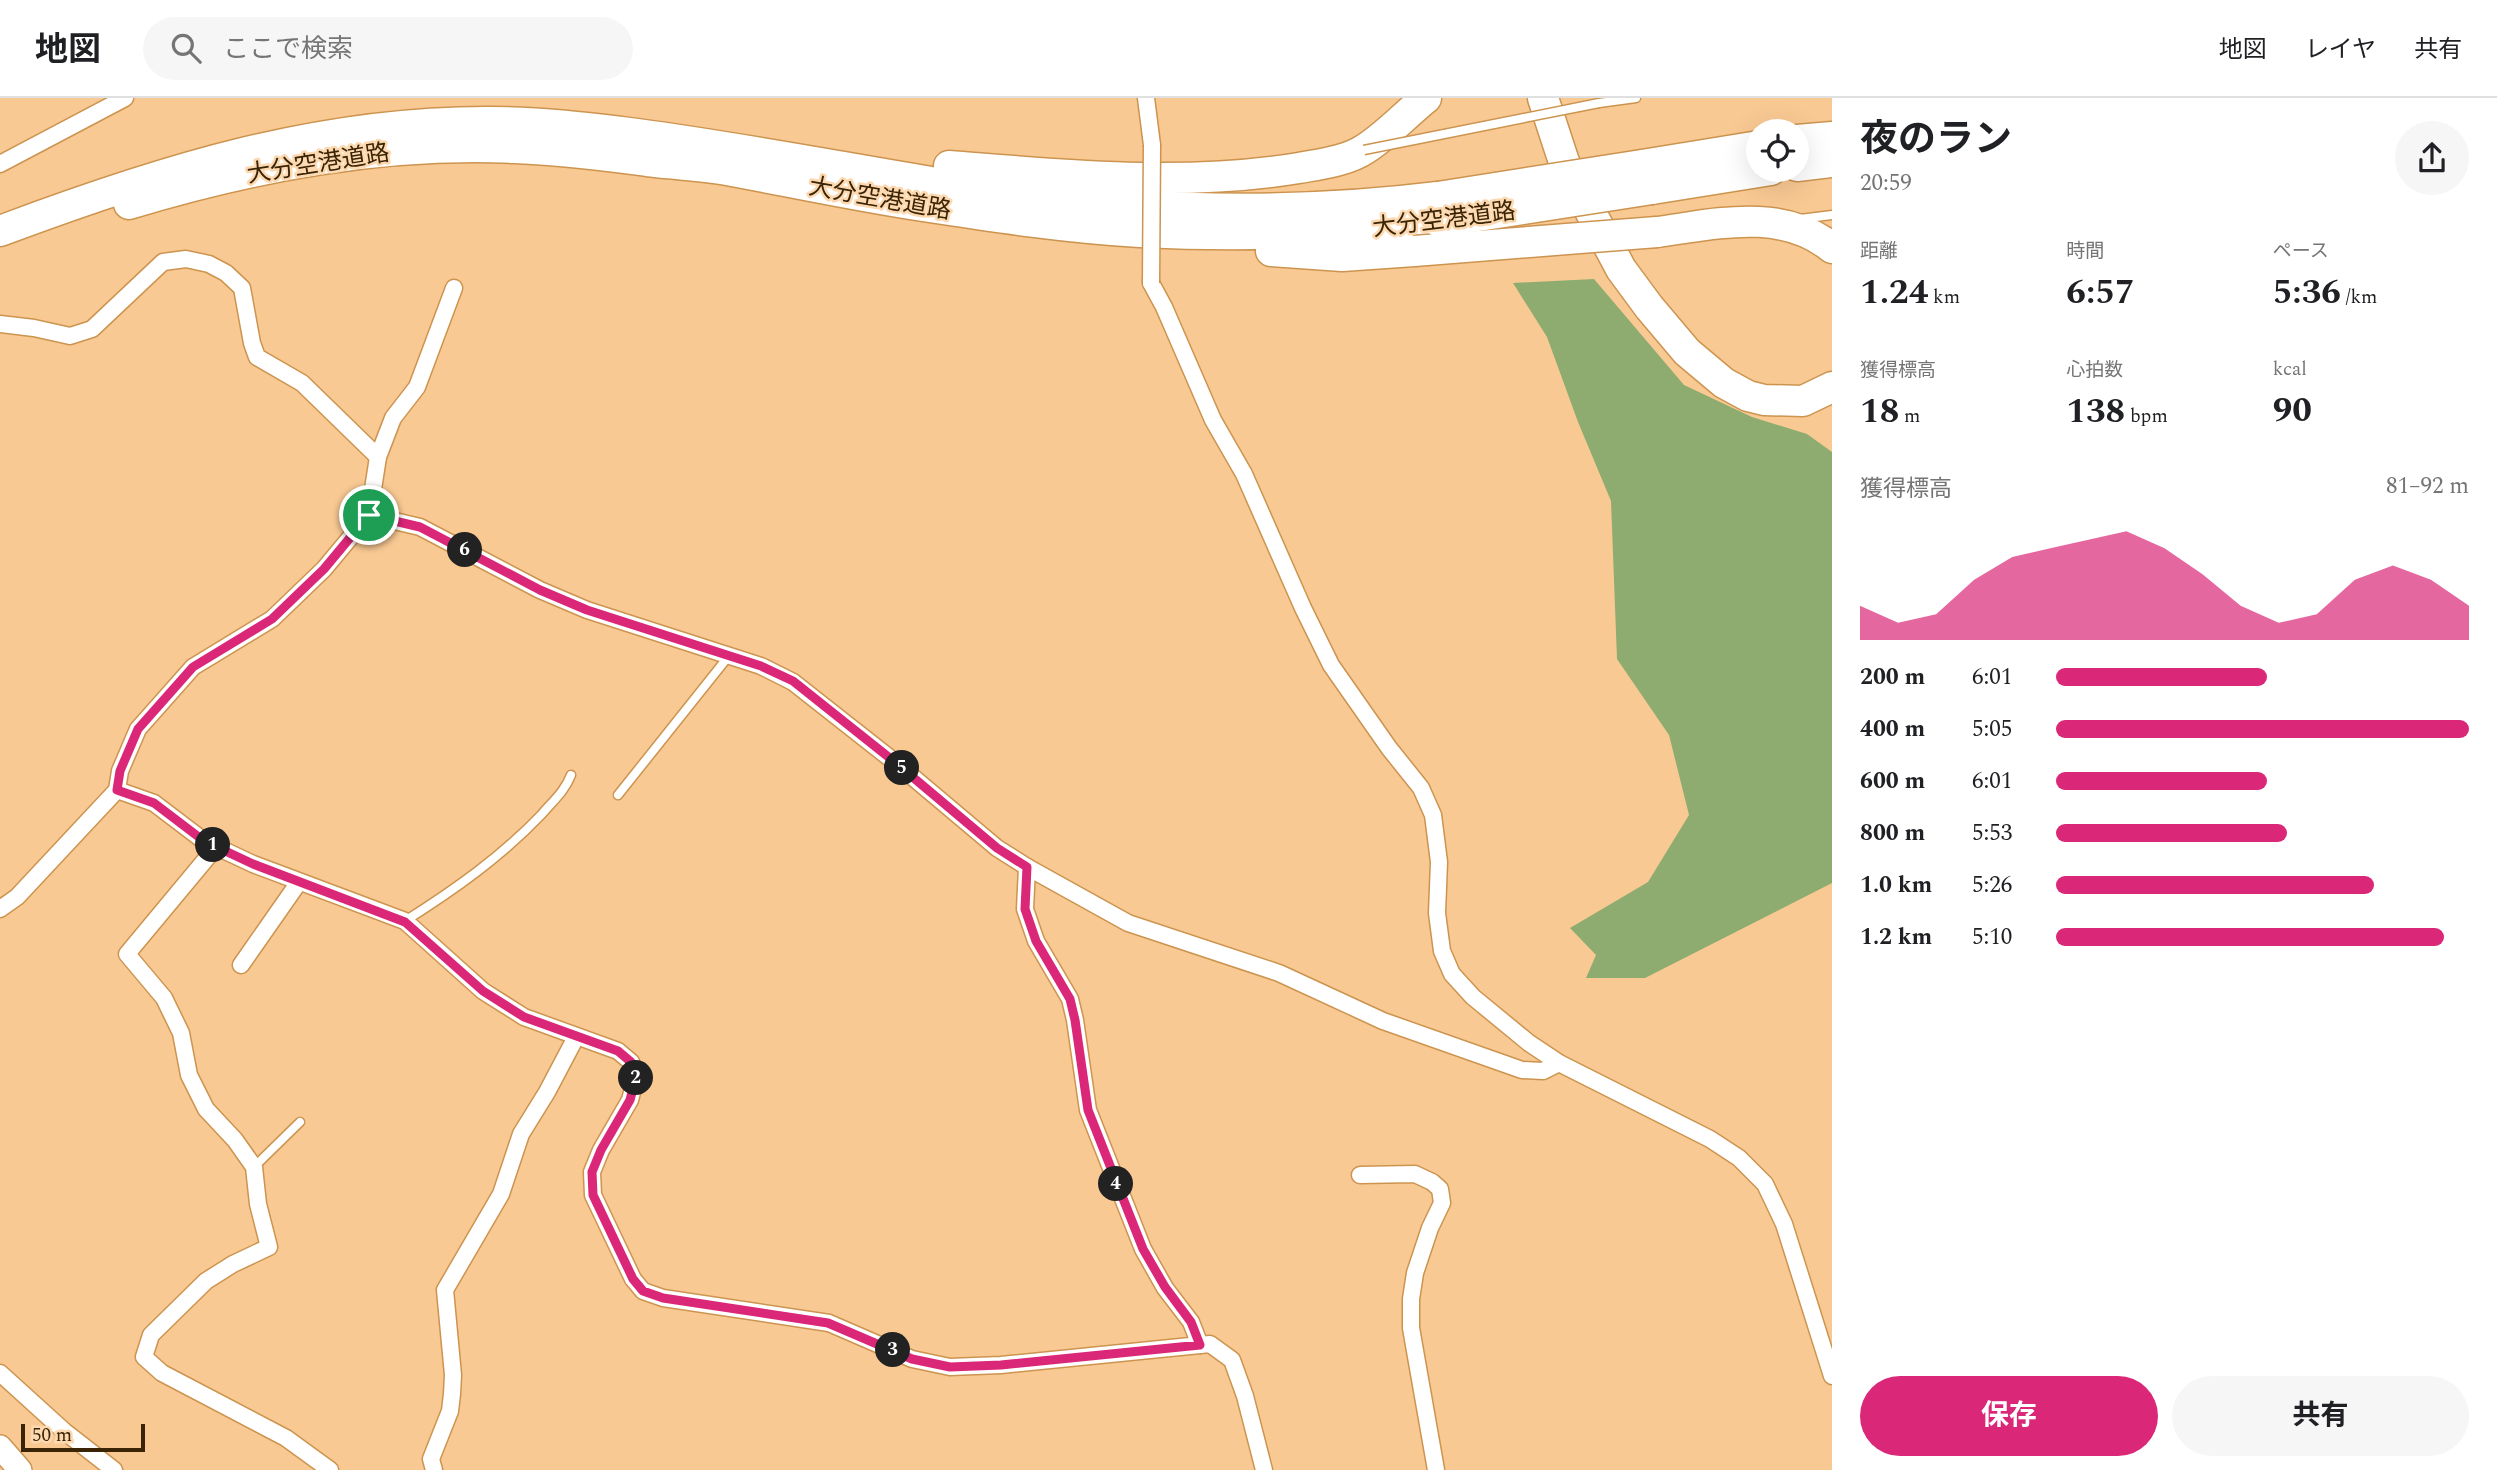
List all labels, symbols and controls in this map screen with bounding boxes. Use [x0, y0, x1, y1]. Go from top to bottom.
search box [143, 17, 633, 80]
text: 地図 [35, 25, 101, 75]
icon: search [167, 29, 205, 67]
text: ここで検索 [223, 29, 353, 69]
text: 地図 [2219, 32, 2267, 68]
text: レイヤ [2305, 32, 2376, 68]
text: 共有 [2414, 32, 2462, 68]
text: 夜のラン [1860, 111, 2012, 169]
map controls [1746, 119, 1809, 182]
button: locate [1746, 119, 1809, 182]
button: share [2395, 121, 2469, 195]
street label: 大分空港道路 [244, 135, 392, 193]
text: 20:59 [1860, 166, 1912, 201]
street label: 大分空港道路 [806, 169, 954, 229]
street label: 大分空港道路 [1370, 193, 1518, 247]
text: 距離 [1860, 237, 1898, 266]
text: 時間 [2066, 237, 2104, 266]
text: ペース [2273, 237, 2329, 266]
text: 1.24 [1860, 266, 1928, 319]
text: 6:57 [2066, 266, 2135, 319]
text: 5:36 [2273, 266, 2341, 319]
text: km [1928, 283, 1960, 312]
text: /km [2341, 283, 2377, 312]
text: kcal [2273, 355, 2307, 384]
text: 獲得標高 [1860, 356, 1936, 385]
text: 心拍数 [2066, 356, 2123, 385]
text: 90 [2273, 384, 2312, 437]
text: 18 [1860, 385, 1899, 438]
text: 138 [2066, 385, 2125, 438]
text: m [1899, 402, 1920, 431]
text: bpm [2125, 402, 2168, 431]
text: 81–92 m [2386, 469, 2469, 504]
text: 獲得標高 [1860, 472, 1952, 507]
pin [339, 485, 399, 545]
icon: arrive [350, 496, 388, 534]
pin: 6 [448, 532, 482, 568]
text: 6 [459, 535, 470, 564]
text: 200 m [1860, 660, 1925, 695]
text: 6:01 [1972, 660, 2012, 695]
text: 400 m [1860, 712, 1925, 747]
text: 5:05 [1972, 712, 2012, 747]
pin: 5 [884, 750, 920, 786]
text: 5 [896, 753, 907, 782]
text: 600 m [1860, 764, 1925, 799]
text: 6:01 [1972, 764, 2012, 799]
text: 800 m [1860, 816, 1925, 851]
text: 5:53 [1972, 816, 2012, 851]
pin: 1 [196, 828, 230, 862]
text: 1 [207, 830, 218, 859]
text: 1.0 km [1860, 868, 1932, 903]
text: 5:26 [1972, 868, 2012, 903]
text: 1.2 km [1860, 920, 1932, 955]
text: 5:10 [1972, 920, 2012, 955]
pin: 2 [618, 1060, 654, 1096]
text: 2 [630, 1063, 641, 1092]
pin: 4 [1098, 1166, 1134, 1202]
text: 4 [1110, 1169, 1121, 1198]
pin: 3 [876, 1332, 910, 1368]
text: 3 [887, 1335, 898, 1364]
button: 保存 [1860, 1376, 2158, 1456]
button: 共有 [2172, 1376, 2469, 1456]
scale bar [21, 1421, 145, 1453]
text: 50 m [32, 1421, 72, 1450]

